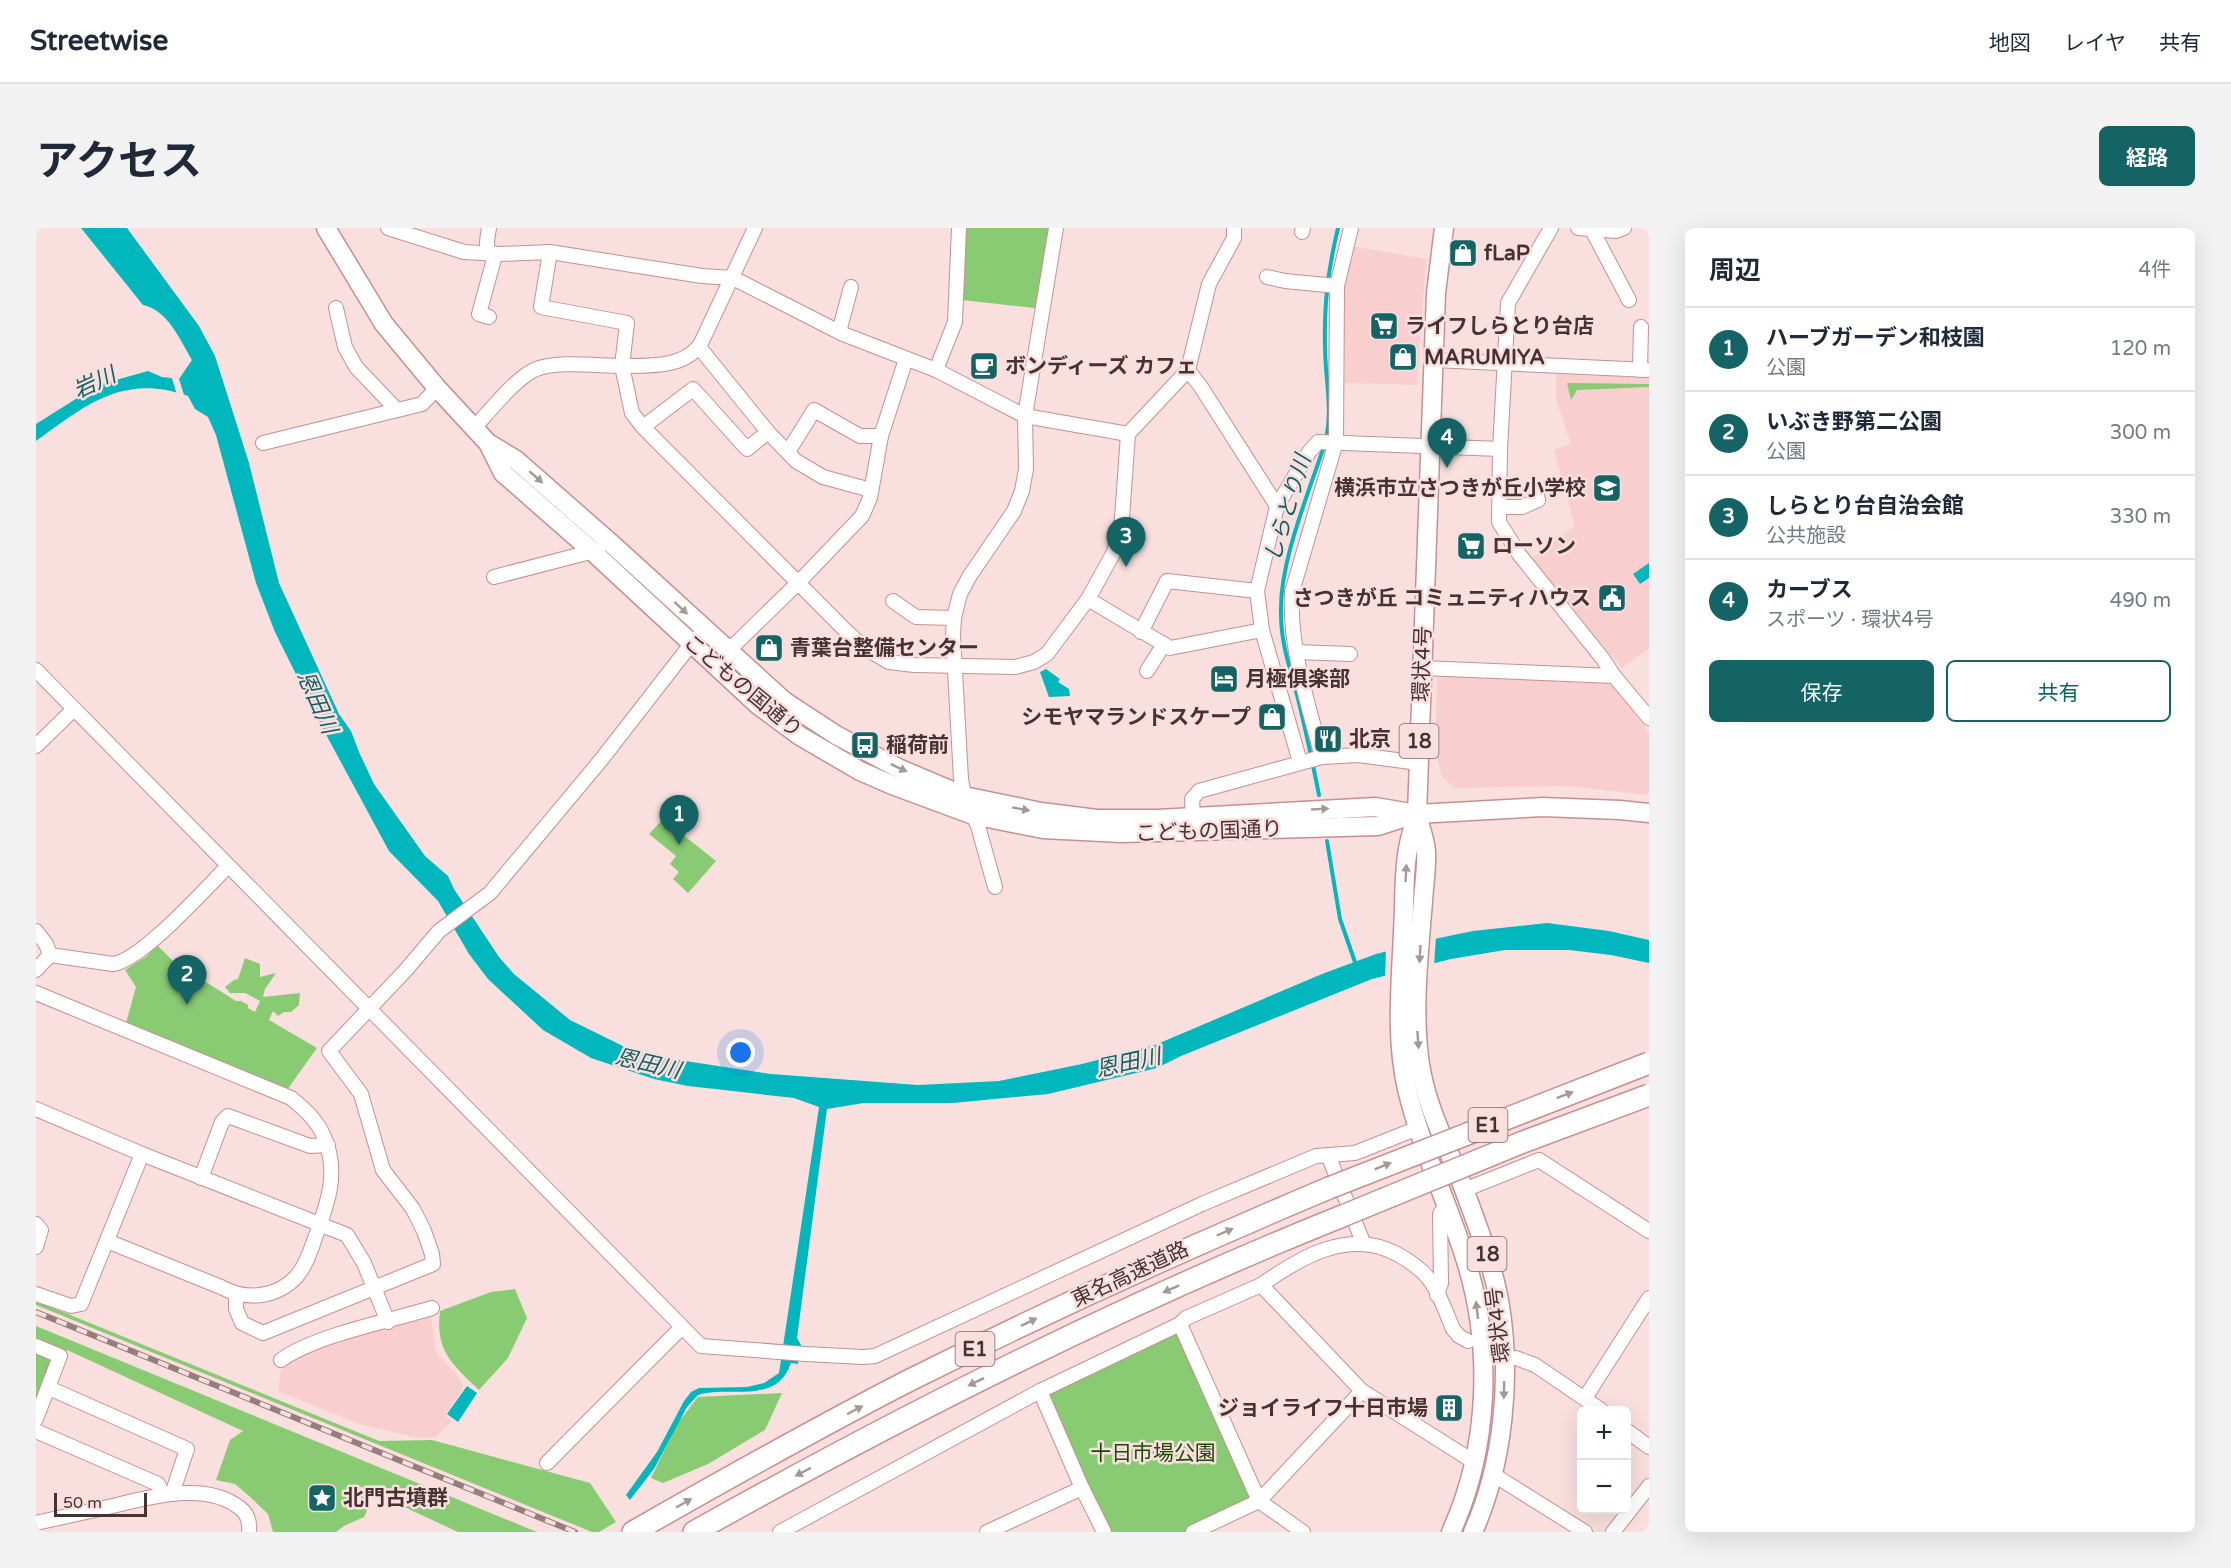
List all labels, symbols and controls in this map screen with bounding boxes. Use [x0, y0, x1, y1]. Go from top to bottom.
text: Streetwise [30, 24, 168, 58]
text: 地図 [1989, 31, 2031, 56]
text: レイヤ [2064, 31, 2126, 56]
text: 共有 [2159, 31, 2201, 56]
button: 経路 [2099, 126, 2195, 186]
text: アクセス [36, 136, 202, 187]
shop icon: fLaP [1447, 237, 1479, 269]
place label: fLaP [1484, 241, 1530, 266]
text: 周辺 [1709, 255, 1761, 286]
text: 4件 [2138, 258, 2171, 282]
supermarket icon: ライフしらとり台店 [1368, 310, 1400, 342]
place label: ライフしらとり台店 [1405, 314, 1594, 339]
text: ハーブガーデン和枝園 [1766, 325, 1985, 351]
text: 1 [1722, 337, 1735, 361]
text: 120 m [2110, 337, 2171, 361]
shop icon: MARUMIYA [1387, 341, 1419, 373]
place label: MARUMIYA [1424, 345, 1545, 370]
cafe icon: ボンディーズ カフェ [968, 350, 1000, 382]
place label: ボンディーズ カフェ [1005, 354, 1197, 379]
text: 公園 [1766, 356, 1806, 380]
water label: 岩川 [69, 361, 122, 404]
text: いぶき野第二公園 [1766, 409, 1942, 435]
pin: 4 [1428, 418, 1466, 468]
text: 2 [1722, 421, 1735, 445]
text: 300 m [2110, 421, 2171, 445]
text: 公園 [1766, 440, 1806, 464]
water label: しらとり川 [1259, 450, 1317, 565]
one-way arrow [528, 470, 543, 483]
school or university icon: 横浜市立さつきが丘小学校 [1591, 472, 1623, 504]
place label: 横浜市立さつきが丘小学校 [1334, 476, 1586, 501]
text: しらとり台自治会館 [1766, 493, 1964, 519]
text: 3 [1722, 505, 1735, 529]
text: 330 m [2110, 505, 2171, 529]
pin: 3 [1106, 518, 1146, 567]
text: 公共施設 [1766, 524, 1846, 548]
supermarket icon: ローソン [1455, 530, 1487, 562]
place label: ローソン [1492, 534, 1576, 559]
text: カーブス [1766, 577, 1853, 603]
public building icon: さつきが丘 コミュニティハウス [1596, 582, 1628, 614]
place label: さつきが丘 コミュニティハウス [1293, 586, 1591, 611]
text: 4 [1722, 589, 1735, 613]
text: 490 m [2110, 589, 2171, 613]
one-way arrow [673, 601, 688, 615]
text: スポーツ · 環状4号 [1766, 608, 1934, 632]
street label: 環状4号 [1409, 626, 1436, 703]
street label: こどもの国通り [678, 630, 807, 743]
shop icon: 青葉台整備センター [753, 632, 785, 664]
place label: 青葉台整備センター [790, 636, 979, 661]
button: 保存 [1709, 660, 1934, 722]
button: 共有 [1946, 660, 2171, 722]
hotel icon: 月極俱楽部 [1208, 663, 1240, 695]
water label: 恩田川 [292, 667, 343, 740]
place label: 月極俱楽部 [1245, 667, 1350, 692]
shop icon: シモヤマランドスケープ [1256, 701, 1288, 733]
place label: シモヤマランドスケープ [1021, 705, 1251, 730]
restaurant icon: 北京 [1312, 723, 1344, 755]
road number: 18 [1400, 724, 1438, 758]
place label: 北京 [1349, 727, 1391, 752]
bus stop icon: 稲荷前 [849, 729, 881, 761]
place label: 稲荷前 [886, 733, 949, 758]
one-way arrow [891, 763, 909, 773]
pin: 1 [660, 796, 698, 845]
one-way arrow [1012, 804, 1031, 813]
one-way arrow [1310, 805, 1329, 814]
street label: こどもの国通り [1135, 816, 1283, 847]
one-way arrow [1402, 863, 1411, 882]
one-way arrow [1415, 944, 1424, 963]
pin: 2 [168, 956, 206, 1005]
one-way arrow [1413, 1031, 1423, 1050]
your location [726, 1038, 755, 1067]
water label: 恩田川 [1093, 1043, 1165, 1083]
water label: 恩田川 [613, 1044, 685, 1085]
one-way arrow [1556, 1090, 1574, 1100]
road number: E1 [1468, 1108, 1508, 1142]
one-way arrow [1374, 1161, 1392, 1170]
one-way arrow [1217, 1227, 1234, 1236]
street label: 東名高速道路 [1068, 1236, 1193, 1312]
road number: 18 [1468, 1237, 1506, 1271]
one-way arrow [1161, 1284, 1179, 1294]
street label: 環状4号 [1481, 1286, 1516, 1364]
one-way arrow [1472, 1301, 1482, 1320]
one-way arrow [1021, 1317, 1038, 1327]
road number: E1 [956, 1332, 994, 1366]
one-way arrow [967, 1377, 984, 1387]
one-way arrow [1499, 1380, 1508, 1399]
building icon: ジョイライフ十日市場 [1433, 1392, 1465, 1424]
place label: ジョイライフ十日市場 [1218, 1396, 1428, 1421]
one-way arrow [847, 1405, 864, 1415]
map controls [1577, 1406, 1631, 1514]
button: + [1577, 1406, 1631, 1460]
park label: 十日市場公園 [1090, 1441, 1216, 1466]
button: − [1577, 1460, 1631, 1514]
one-way arrow [794, 1467, 811, 1477]
place icon: 北門古墳群 [306, 1482, 338, 1514]
place label: 北門古墳群 [343, 1486, 448, 1511]
scale bar [54, 1490, 147, 1518]
text: 50 m [63, 1493, 102, 1513]
one-way arrow [676, 1498, 693, 1508]

